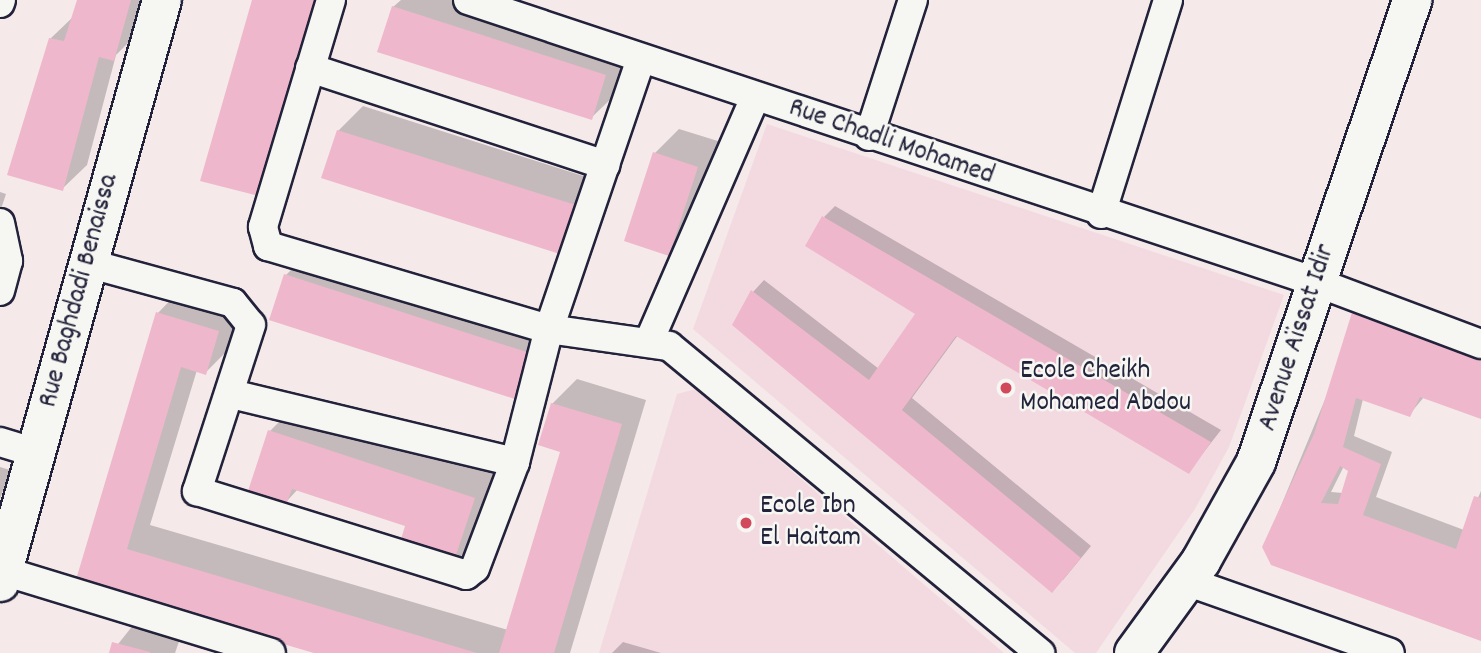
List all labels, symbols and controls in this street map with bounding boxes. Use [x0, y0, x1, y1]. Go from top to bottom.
street label: Rue Chadli Mohamed [784, 92, 998, 194]
street label: Rue Baghdadi Benaissa [33, 171, 127, 411]
street label: Avenue Aïssat Idir [1252, 240, 1344, 436]
place label: Ecole Cheikh Mohamed Abdou [1020, 355, 1191, 421]
marker: Ecole Cheikh Mohamed Abdou [998, 380, 1014, 396]
place label: Ecole Ibn El Haitam [760, 490, 861, 556]
marker: Ecole Ibn El Haitam [738, 515, 754, 531]

